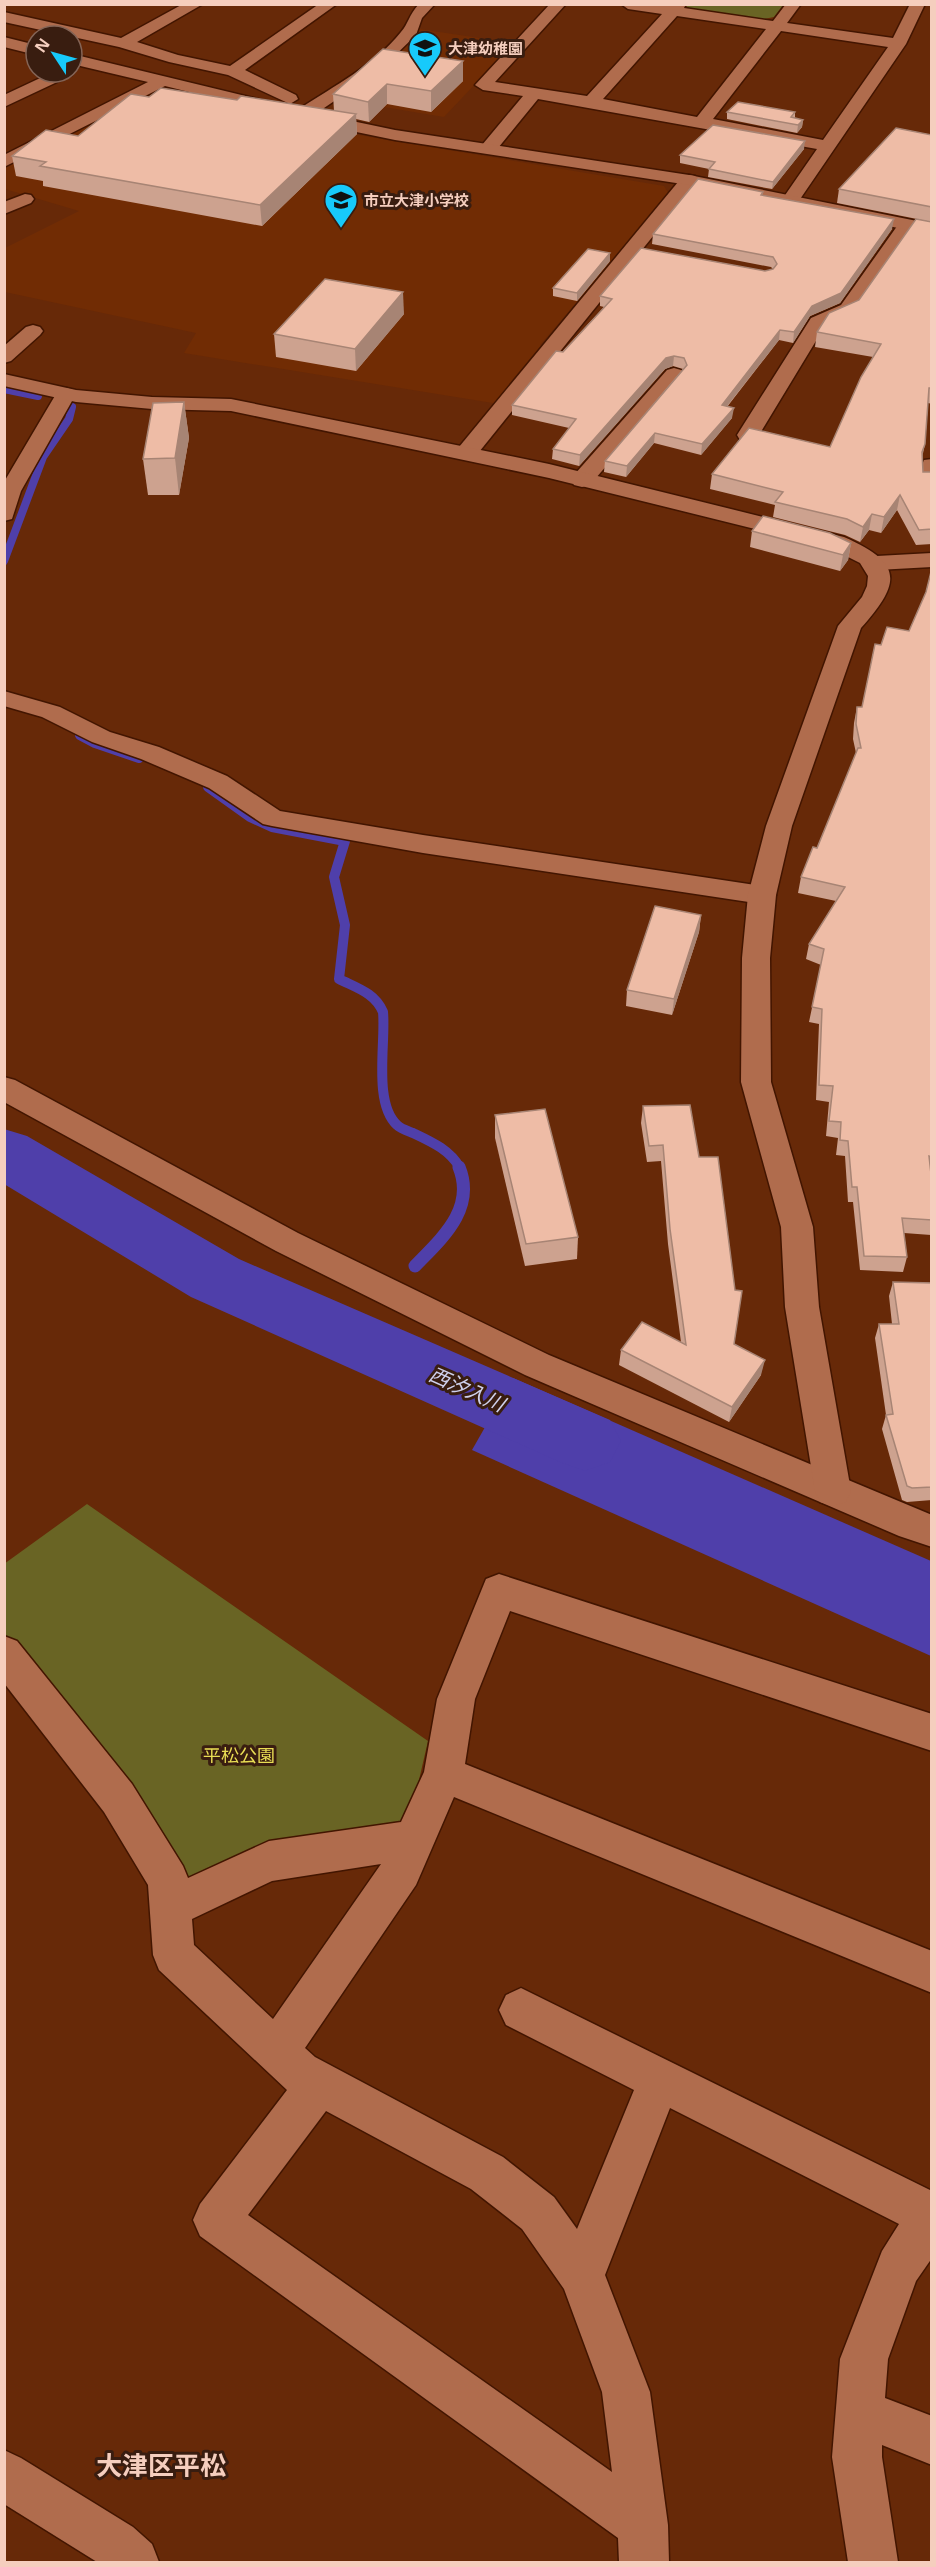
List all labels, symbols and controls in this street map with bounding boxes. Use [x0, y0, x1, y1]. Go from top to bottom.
north arrow [24, 24, 84, 84]
school or university icon: 大津幼稚園 [407, 30, 443, 77]
text: N [29, 33, 55, 57]
place label: 大津幼稚園 [448, 38, 523, 58]
school or university icon: 市立大津小学校 [323, 182, 359, 229]
place label: 市立大津小学校 [364, 190, 469, 210]
water label: 西汐入川 [425, 1360, 511, 1418]
park label: 平松公園 [203, 1743, 275, 1767]
district label: 大津区平松 [96, 2447, 226, 2483]

